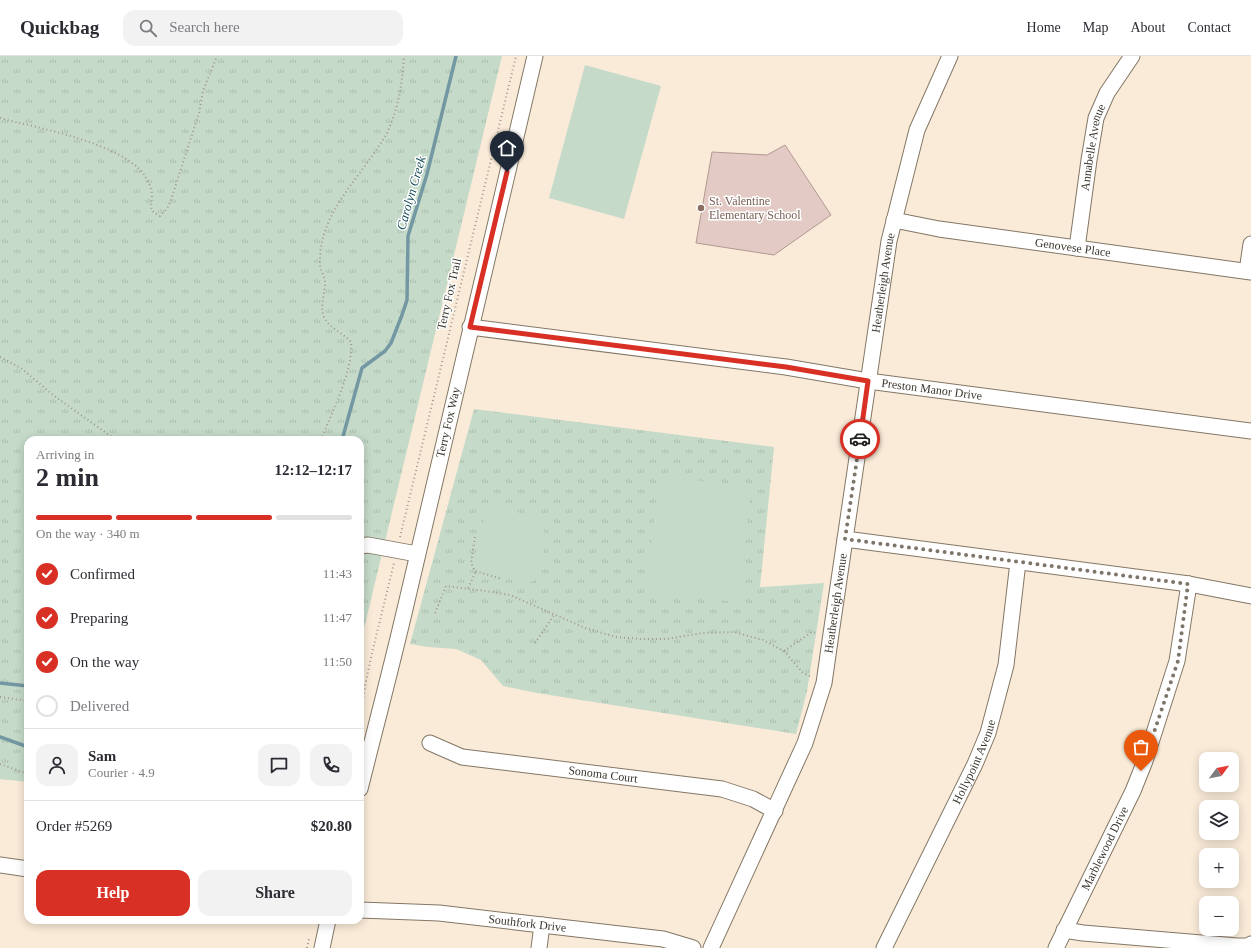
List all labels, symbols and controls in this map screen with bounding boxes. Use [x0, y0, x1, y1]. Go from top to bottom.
search box [123, 10, 403, 46]
text: Quickbag [20, 17, 99, 38]
icon: search [137, 17, 159, 39]
text: Search here [169, 19, 240, 35]
text: Home [1027, 20, 1061, 35]
text: Map [1083, 20, 1108, 35]
text: About [1130, 20, 1165, 35]
text: Contact [1187, 20, 1231, 35]
street label: Annabelle Avenue [1078, 102, 1108, 192]
pin [490, 131, 524, 172]
icon: home [496, 137, 518, 159]
water label: Carolyn Creek [393, 154, 429, 232]
place label: St. Valentine Elementary School [709, 194, 801, 222]
marker: St. Valentine Elementary School [696, 203, 706, 213]
street label: Heatherleigh Avenue [869, 231, 898, 334]
street label: Genovese Place [1034, 235, 1112, 260]
street label: Terry Fox Trail [434, 256, 464, 331]
street label: Preston Manor Drive [881, 376, 983, 403]
street label: Terry Fox Way [433, 386, 463, 459]
courier [840, 419, 880, 459]
icon: car [849, 428, 871, 450]
text: Arriving in [36, 447, 94, 462]
text: 12:12–12:17 [275, 462, 352, 478]
text: 2 min [36, 463, 99, 492]
text: On the way · 340 m [36, 526, 140, 541]
street label: Heatherleigh Avenue [821, 552, 850, 654]
icon: check [36, 563, 58, 585]
text: Confirmed [70, 566, 135, 582]
text: 11:43 [323, 566, 352, 581]
icon: check [36, 607, 58, 629]
text: Preparing [70, 610, 128, 626]
text: 11:47 [323, 610, 352, 625]
icon: check [36, 651, 58, 673]
text: On the way [70, 654, 139, 670]
text: 11:50 [323, 654, 352, 669]
text: Delivered [70, 698, 129, 714]
street label: Hollypoint Avenue [949, 718, 998, 806]
pin [1124, 730, 1158, 771]
icon: bag [1130, 736, 1152, 758]
button: person [36, 744, 78, 786]
button: chat [258, 744, 300, 786]
button: phone [310, 744, 352, 786]
text: Sam [88, 748, 116, 764]
north arrow [1199, 752, 1239, 792]
map controls [1199, 752, 1239, 936]
street label: Sonoma Court [568, 763, 639, 786]
text: Courier · 4.9 [88, 765, 155, 780]
button: layers [1199, 800, 1239, 840]
street label: Marblewood Drive [1078, 804, 1131, 893]
text: Order #5269 [36, 818, 112, 834]
text: $20.80 [311, 818, 352, 834]
button: + [1199, 848, 1239, 888]
button: Help [36, 870, 190, 916]
button: Share [198, 870, 352, 916]
button: − [1199, 896, 1239, 936]
street label: Southfork Drive [488, 912, 567, 935]

